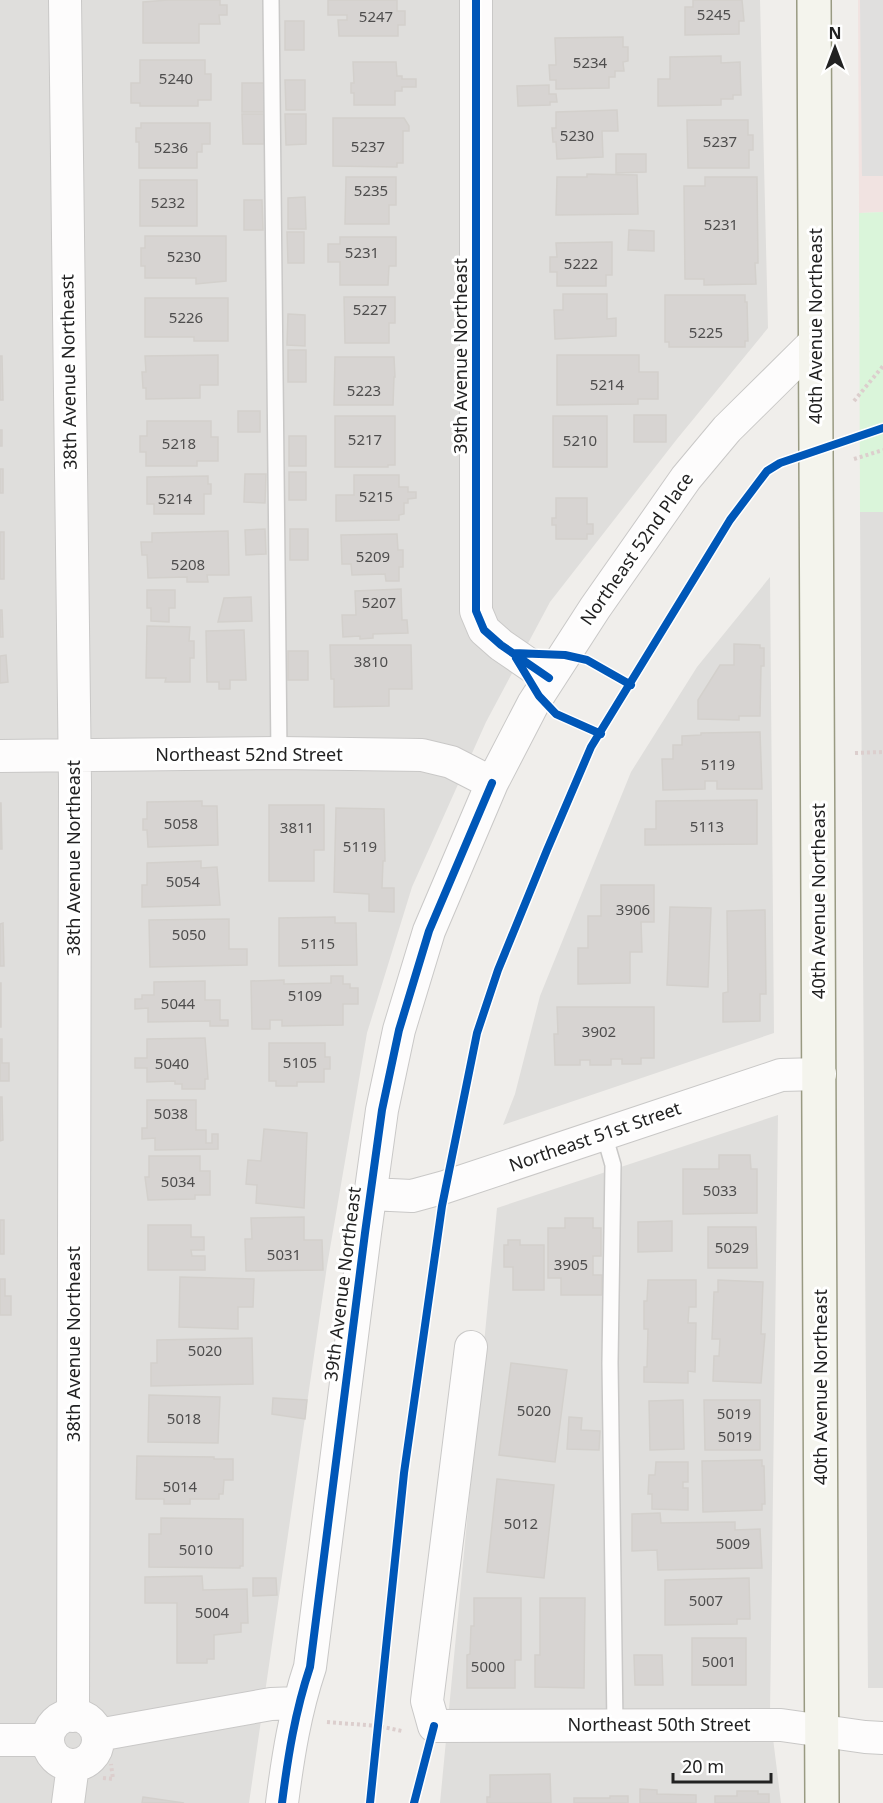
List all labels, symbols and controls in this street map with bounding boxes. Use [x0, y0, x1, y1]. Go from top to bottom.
house number: 5245 [697, 4, 731, 24]
house number: 5247 [359, 6, 393, 26]
north arrow [805, 18, 865, 78]
text: N [828, 22, 842, 44]
house number: 5234 [573, 52, 608, 72]
house number: 5240 [159, 68, 193, 88]
house number: 5230 [560, 125, 594, 145]
house number: 5237 [703, 131, 737, 151]
house number: 5237 [351, 136, 385, 156]
house number: 5236 [154, 137, 188, 157]
house number: 5235 [354, 180, 388, 200]
house number: 5232 [151, 192, 185, 212]
house number: 5231 [704, 214, 738, 234]
street label: 40th Avenue Northeast [803, 228, 827, 424]
house number: 5231 [345, 242, 379, 262]
house number: 5230 [167, 246, 201, 266]
house number: 5222 [564, 253, 598, 273]
street label: 39th Avenue Northeast [448, 258, 472, 454]
street label: 38th Avenue Northeast [54, 273, 82, 470]
house number: 5227 [353, 299, 387, 319]
house number: 5226 [169, 307, 203, 327]
house number: 5225 [689, 322, 723, 342]
house number: 5214 [590, 374, 625, 394]
house number: 5223 [347, 380, 381, 400]
house number: 5217 [348, 429, 382, 449]
house number: 5210 [563, 430, 597, 450]
house number: 5218 [162, 433, 196, 453]
street label: Northeast 52nd Place [574, 467, 698, 630]
house number: 5215 [359, 486, 393, 506]
house number: 5214 [158, 488, 193, 508]
house number: 5209 [356, 546, 390, 566]
house number: 5208 [171, 554, 205, 574]
house number: 5207 [362, 592, 396, 612]
house number: 3810 [354, 651, 388, 671]
street label: Northeast 52nd Street [155, 742, 343, 766]
house number: 5119 [701, 754, 735, 774]
street label: 38th Avenue Northeast [61, 760, 85, 956]
street label: 40th Avenue Northeast [806, 803, 830, 999]
house number: 5058 [164, 813, 198, 833]
house number: 5113 [690, 816, 724, 836]
house number: 3811 [280, 817, 314, 837]
house number: 5119 [343, 836, 377, 856]
house number: 5054 [166, 871, 201, 891]
house number: 3906 [616, 899, 650, 919]
house number: 5050 [172, 924, 206, 944]
house number: 5115 [301, 933, 335, 953]
house number: 5109 [288, 985, 322, 1005]
house number: 5044 [161, 993, 196, 1013]
house number: 3902 [582, 1021, 616, 1041]
house number: 5105 [283, 1052, 317, 1072]
house number: 5040 [155, 1053, 189, 1073]
street label: Northeast 51st Street [506, 1095, 684, 1177]
house number: 5038 [154, 1103, 188, 1123]
house number: 5034 [161, 1171, 196, 1191]
house number: 5033 [703, 1180, 737, 1200]
street label: 39th Avenue Northeast [318, 1185, 366, 1383]
house number: 5029 [715, 1237, 749, 1257]
house number: 5031 [267, 1244, 301, 1264]
street label: 38th Avenue Northeast [61, 1246, 85, 1442]
house number: 3905 [554, 1254, 588, 1274]
street label: 40th Avenue Northeast [808, 1289, 832, 1485]
house number: 5020 [188, 1340, 222, 1360]
house number: 5020 [517, 1400, 551, 1420]
house number: 5019 [717, 1403, 751, 1423]
house number: 5018 [167, 1408, 201, 1428]
house number: 5019 [718, 1426, 752, 1446]
house number: 5014 [163, 1476, 198, 1496]
house number: 5012 [504, 1513, 538, 1533]
house number: 5009 [716, 1533, 750, 1553]
house number: 5010 [179, 1539, 213, 1559]
house number: 5007 [689, 1590, 723, 1610]
house number: 5004 [195, 1602, 230, 1622]
house number: 5001 [702, 1651, 736, 1671]
house number: 5000 [471, 1656, 505, 1676]
street label: Northeast 50th Street [568, 1712, 751, 1736]
scale bar [673, 1746, 770, 1784]
text: 20 m [682, 1754, 724, 1778]

